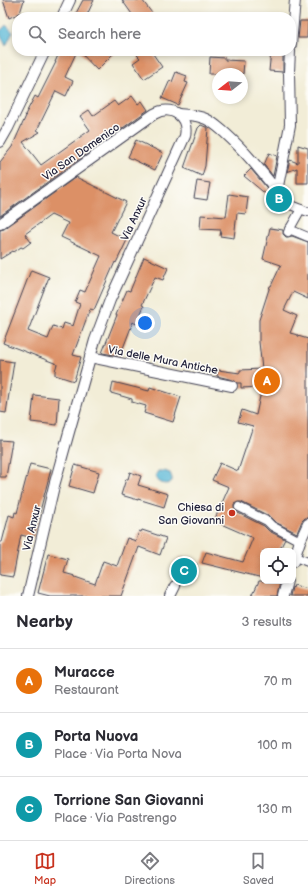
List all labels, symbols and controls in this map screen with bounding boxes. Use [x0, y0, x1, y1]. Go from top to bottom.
search box [12, 12, 296, 56]
icon: search [26, 23, 48, 45]
text: Search here [58, 25, 141, 44]
north arrow [212, 68, 248, 104]
street label: Via San Domenico [40, 121, 122, 183]
pin: B [266, 184, 292, 214]
street label: Via Anxur [118, 194, 150, 243]
your location [135, 313, 155, 333]
street label: Via delle Mura Antiche [107, 343, 219, 377]
pin: A [254, 366, 280, 396]
place label: Chiesa di San Giovanni [159, 501, 224, 527]
street label: Via Anxur [20, 503, 44, 552]
marker: Chiesa di San Giovanni [227, 508, 237, 518]
map controls [260, 548, 296, 584]
button: locate [260, 548, 296, 584]
pin: C [171, 556, 197, 586]
text: Nearby [16, 612, 73, 632]
text: 3 results [241, 614, 292, 630]
text: Muracce [54, 663, 115, 682]
text: A [25, 673, 33, 689]
text: 70 m [264, 673, 292, 689]
text: Restaurant [54, 682, 119, 698]
text: Porta Nuova [54, 727, 138, 746]
text: B [24, 737, 34, 753]
text: 100 m [257, 737, 292, 753]
text: Place · Via Porta Nova [54, 746, 182, 762]
text: Torrione San Giovanni [54, 791, 204, 810]
text: C [24, 801, 34, 817]
text: 130 m [257, 801, 292, 817]
text: Place · Via Pastrengo [54, 810, 177, 826]
tab: Map [34, 850, 56, 887]
tab: Directions [124, 850, 175, 887]
tab: Saved [243, 850, 274, 887]

